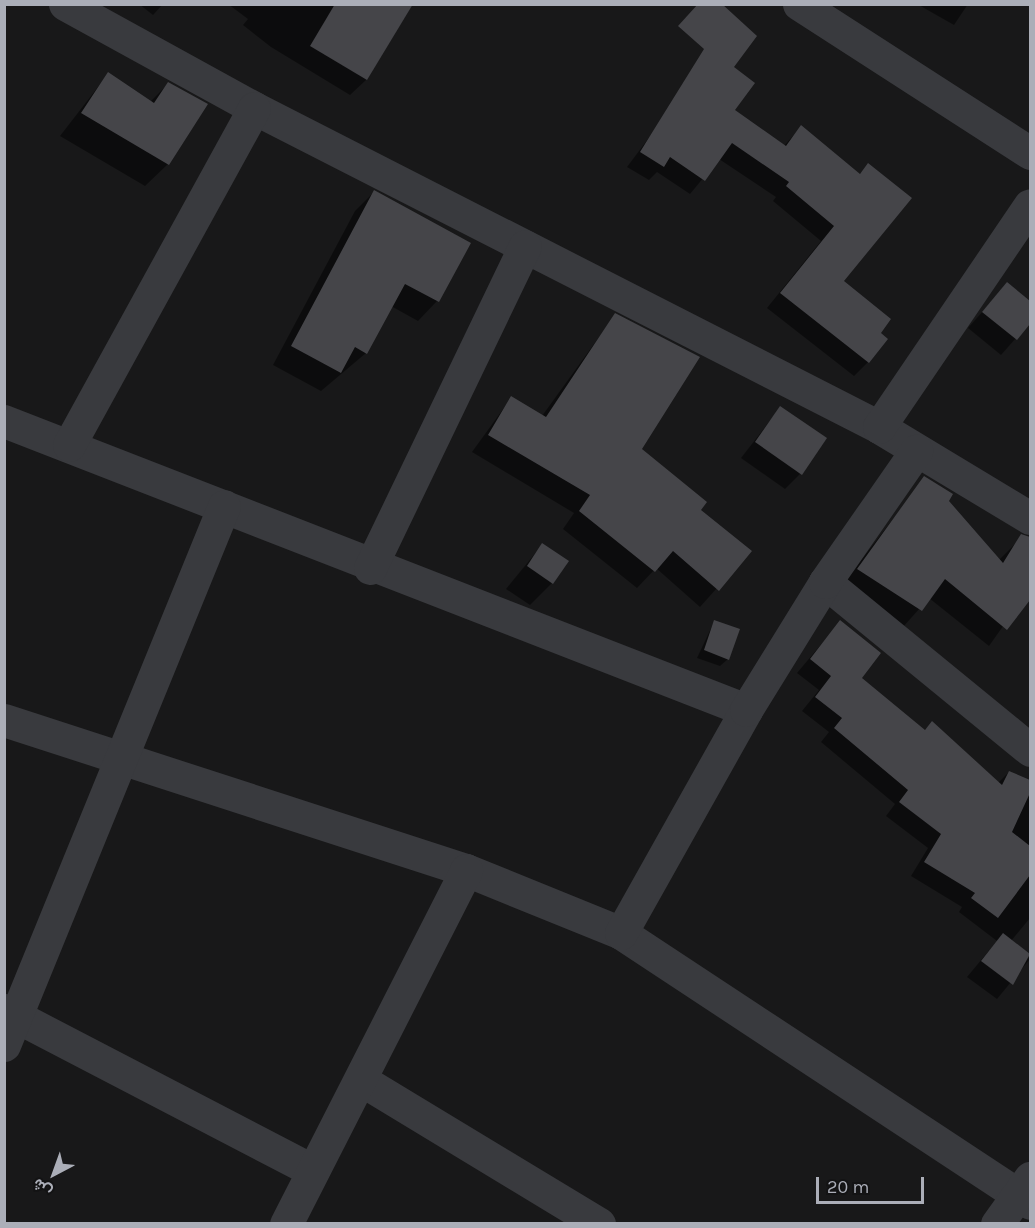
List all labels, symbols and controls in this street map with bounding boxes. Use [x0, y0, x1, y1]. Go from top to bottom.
north arrow [24, 1144, 84, 1204]
scale bar [819, 1165, 927, 1203]
text: ش [28, 1174, 55, 1201]
text: 20 m [827, 1176, 869, 1198]

